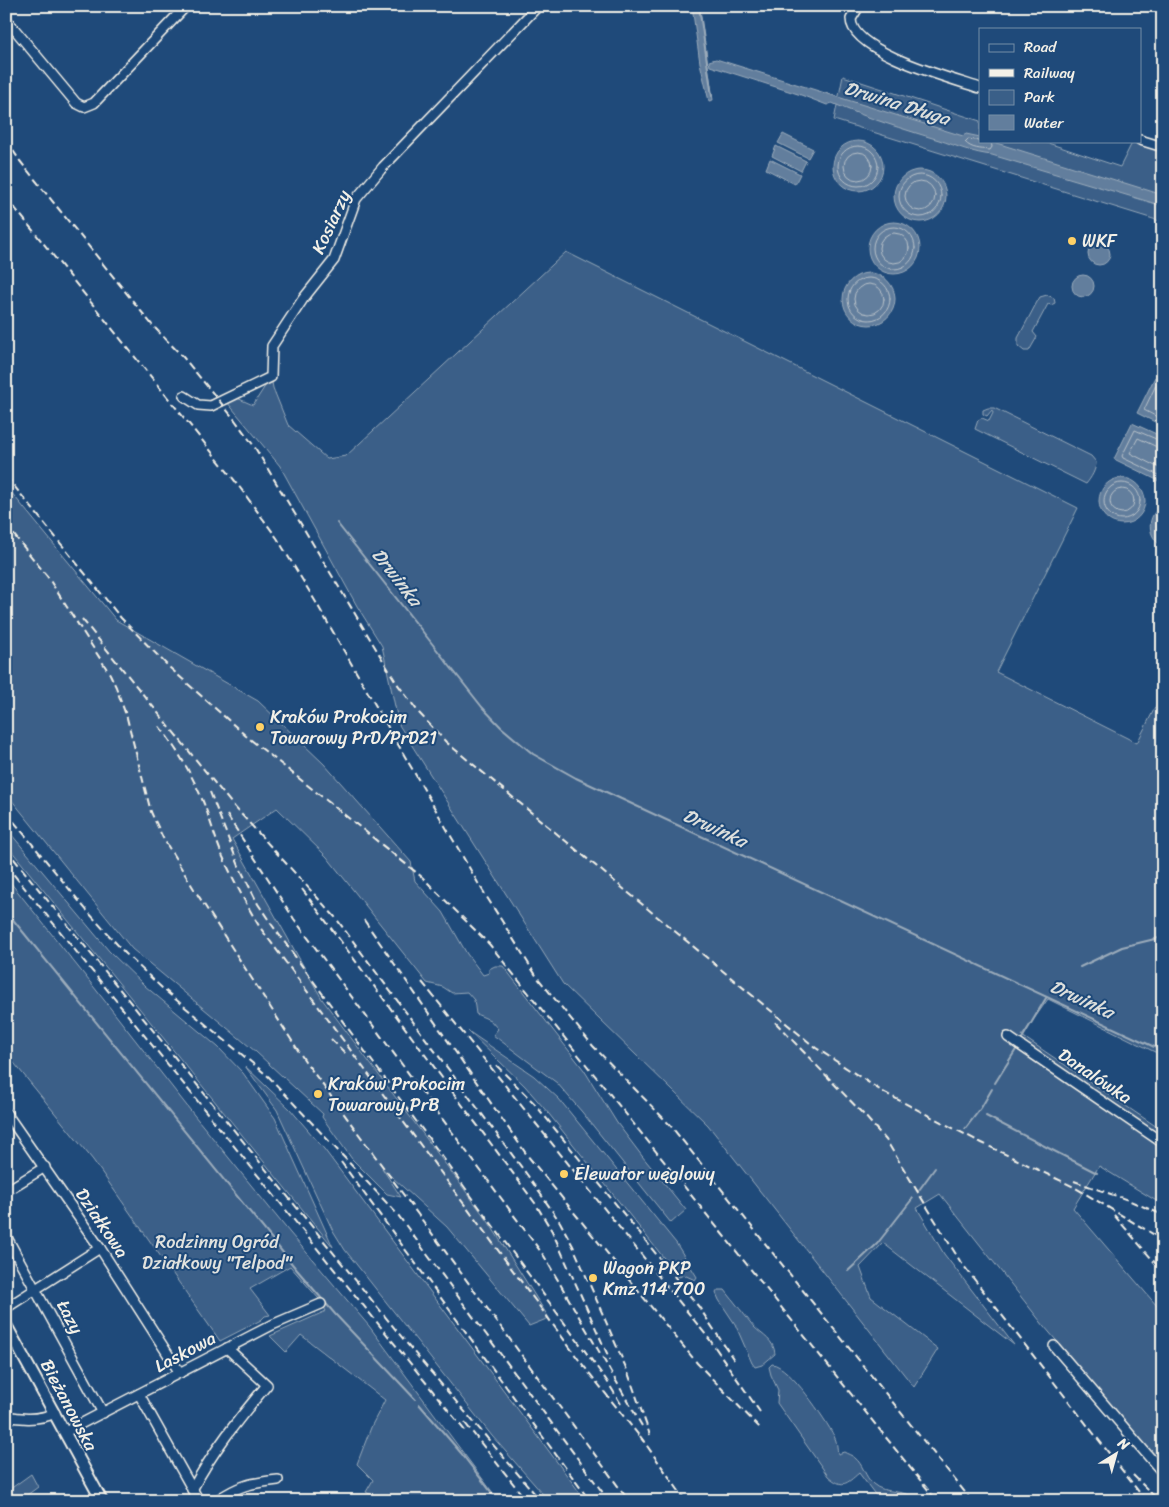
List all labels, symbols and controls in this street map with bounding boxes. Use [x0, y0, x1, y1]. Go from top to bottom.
legend [979, 28, 1142, 142]
text: Road [1024, 34, 1057, 60]
text: Railway [1024, 60, 1075, 86]
water label: Drwina Długa [840, 71, 955, 135]
text: Park [1024, 84, 1055, 110]
text: Water [1024, 110, 1064, 136]
street label: Kosiarzy [302, 184, 360, 259]
place label: WKF [1082, 225, 1118, 257]
marker: WKF [1066, 235, 1078, 247]
water label: Drwinka [363, 540, 432, 616]
place label: Kraków Prokocim Towarowy PrD/PrD21 [270, 701, 437, 754]
marker: Kraków Prokocim Towarowy PrD/PrD21 [254, 721, 266, 733]
water label: Drwinka [677, 799, 755, 858]
water label: Drwinka [1044, 970, 1122, 1029]
street label: Danalówka [1051, 1039, 1139, 1113]
place label: Kraków Prokocim Towarowy PrB [328, 1068, 465, 1121]
marker: Kraków Prokocim Towarowy PrB [312, 1088, 324, 1100]
place label: Elewator węglowy [574, 1158, 716, 1190]
marker: Elewator węglowy [558, 1168, 570, 1180]
street label: Działkowa [67, 1181, 137, 1265]
park label: Rodzinny Ogród Działkowy "Telpod" [142, 1226, 294, 1279]
place label: Wagon PKP Kmz 114 700 [603, 1252, 705, 1305]
marker: Wagon PKP Kmz 114 700 [587, 1272, 599, 1284]
street label: Łazy [48, 1294, 93, 1341]
street label: Laskowa [148, 1322, 222, 1382]
street label: Bieżanowska [31, 1353, 107, 1458]
north arrow [1092, 1430, 1142, 1480]
text: N [1111, 1431, 1135, 1457]

